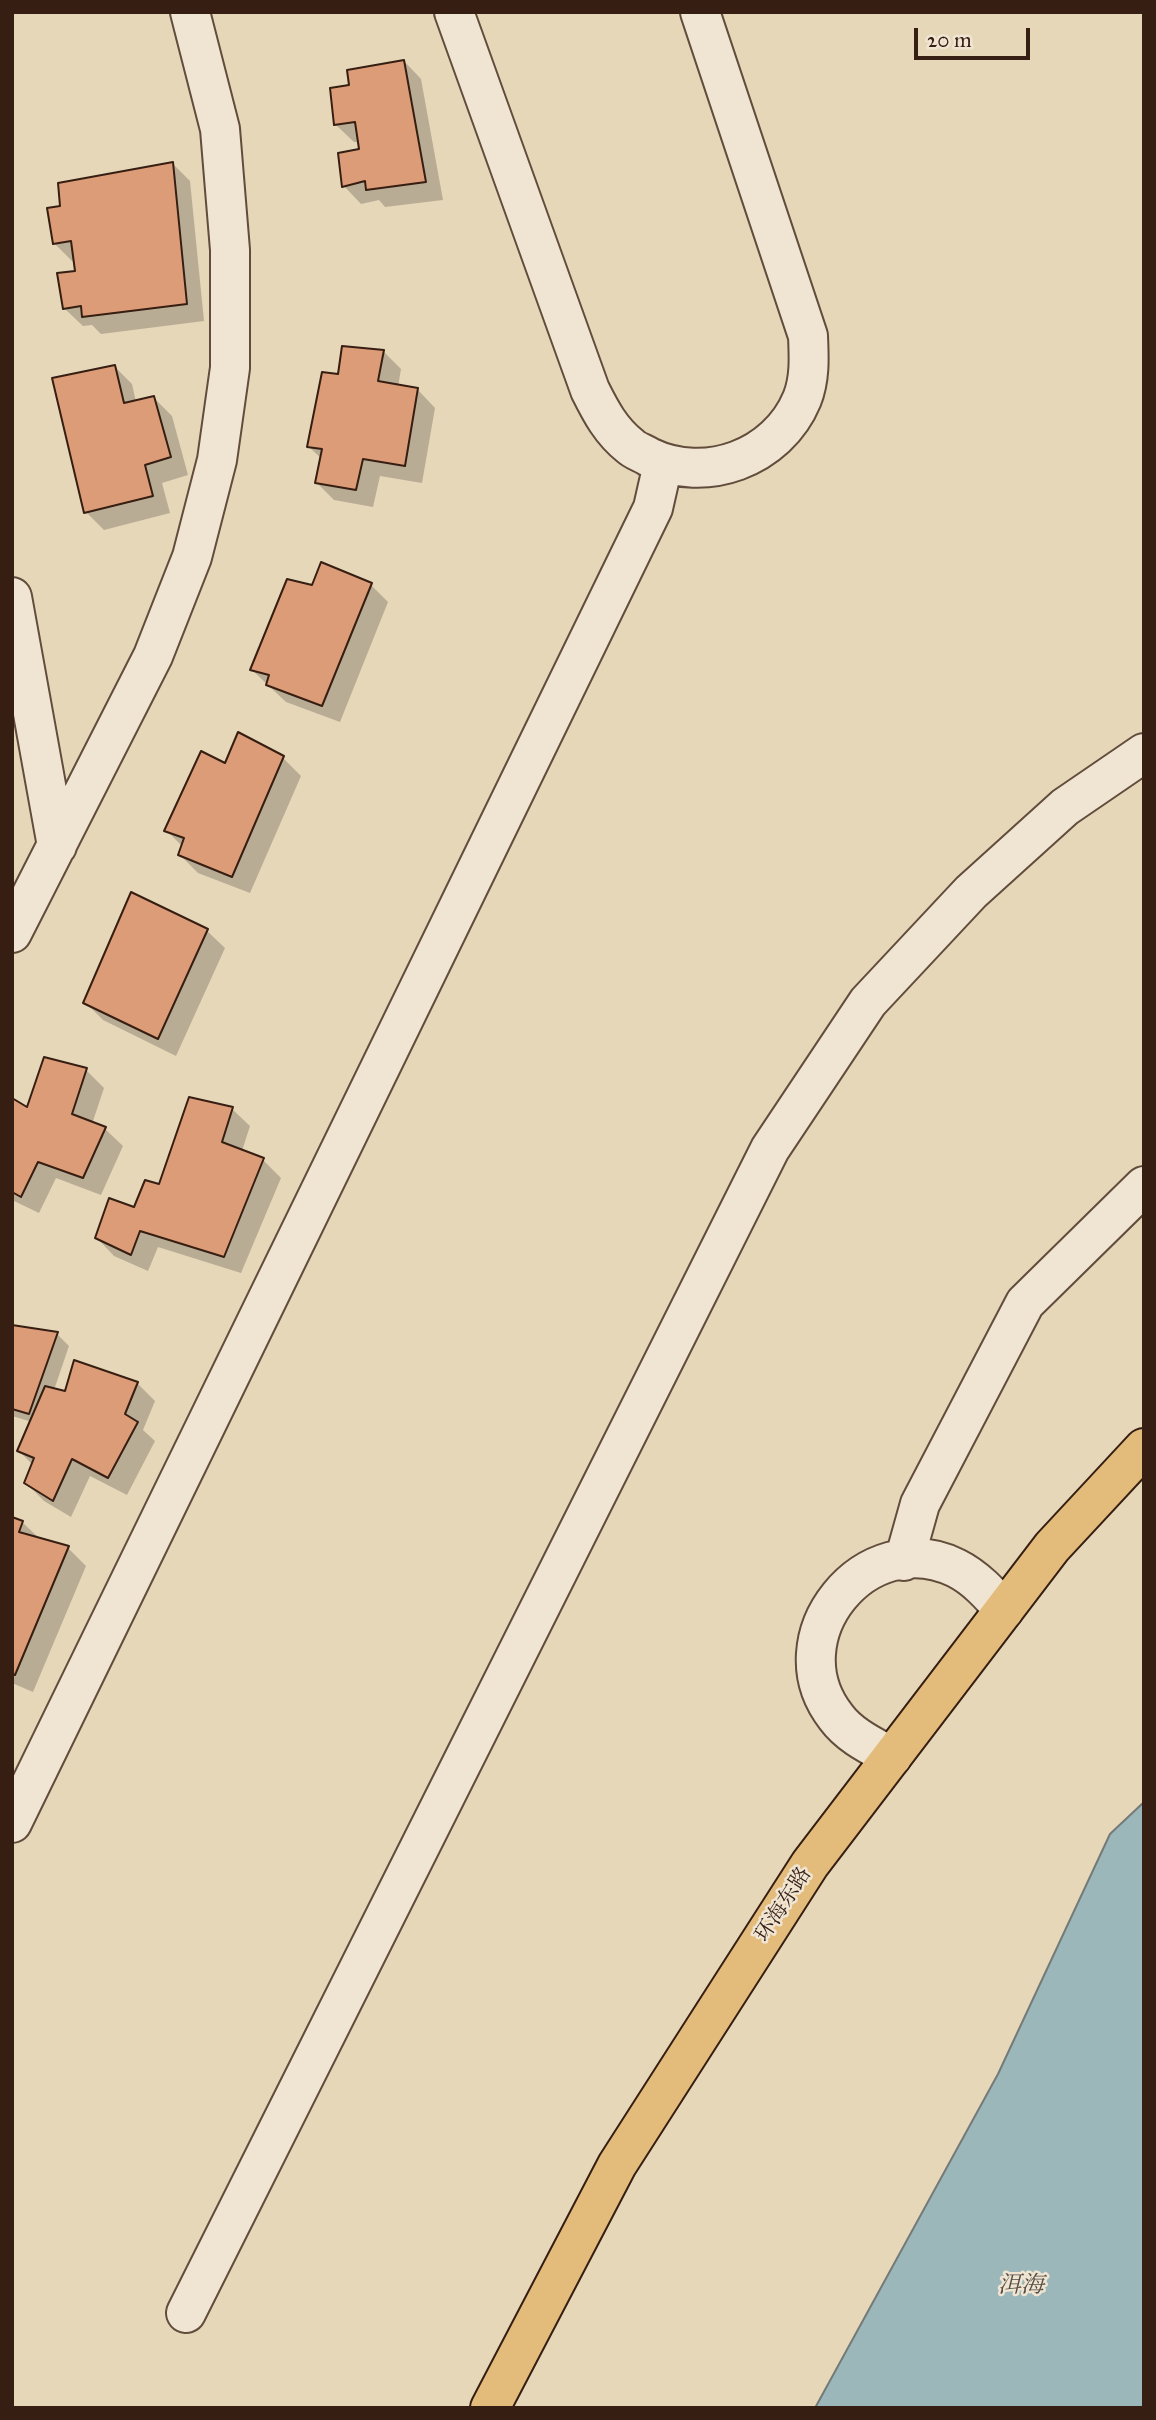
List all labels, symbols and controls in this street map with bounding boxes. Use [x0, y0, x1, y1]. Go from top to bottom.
scale bar [918, 14, 1034, 58]
text: 20 m [927, 27, 972, 53]
street label: 环海东路 [751, 1863, 817, 1947]
water label: 洱海 [998, 2272, 1044, 2300]

